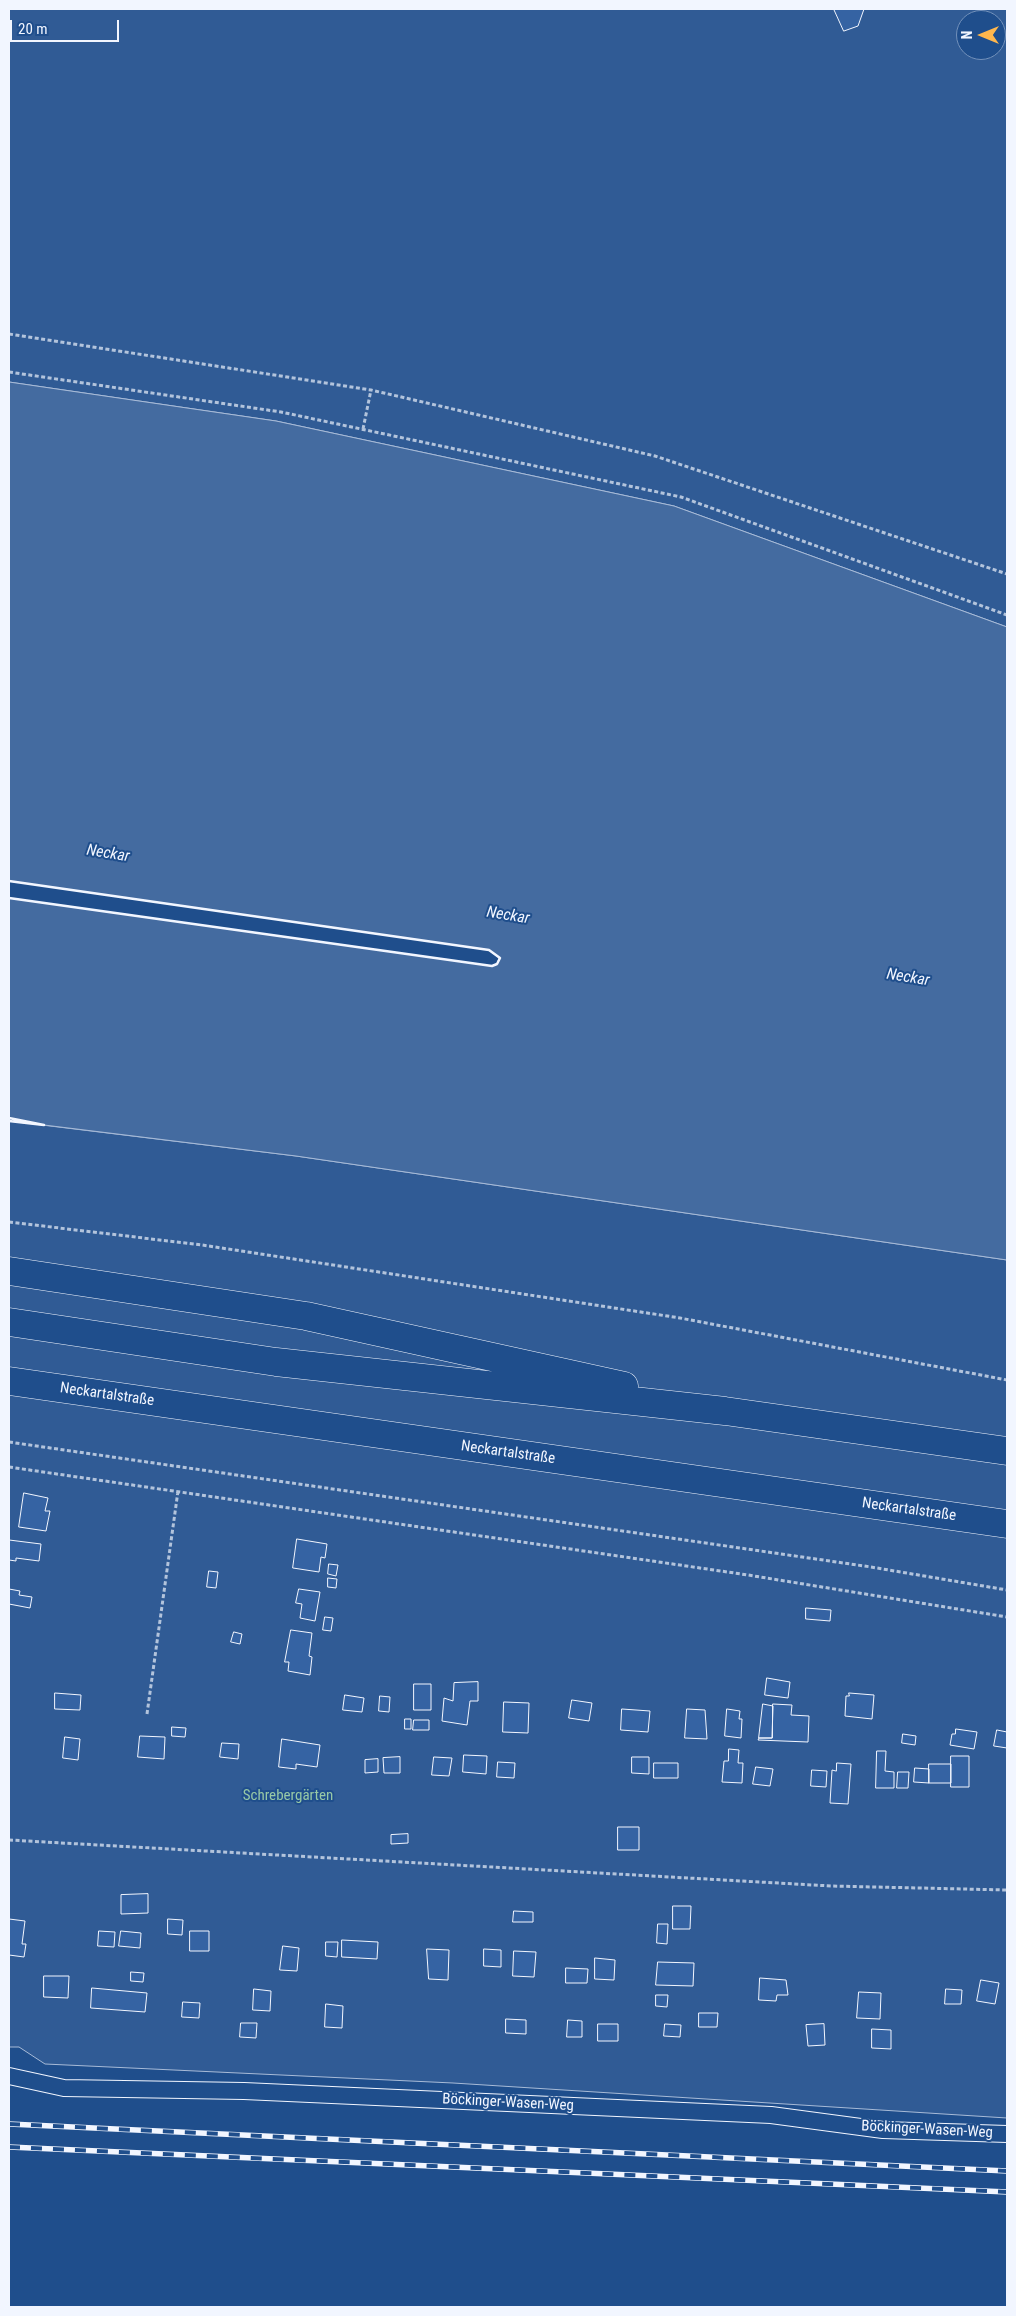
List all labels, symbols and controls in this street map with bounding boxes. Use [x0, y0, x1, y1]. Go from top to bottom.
scale bar [12, 10, 121, 42]
north arrow [956, 10, 1006, 60]
text: 20 m [18, 20, 48, 38]
text: N [959, 31, 975, 39]
water label: Neckar [85, 841, 131, 867]
water label: Neckar [485, 903, 531, 929]
water label: Neckar [885, 965, 931, 991]
street label: Neckartalstraße [59, 1379, 155, 1411]
street label: Neckartalstraße [460, 1437, 556, 1469]
street label: Neckartalstraße [861, 1494, 957, 1526]
park label: Schrebergärten [243, 1787, 333, 1805]
street label: Böckinger-Wasen-Weg [442, 2091, 574, 2115]
street label: Böckinger-Wasen-Weg [861, 2118, 993, 2142]

